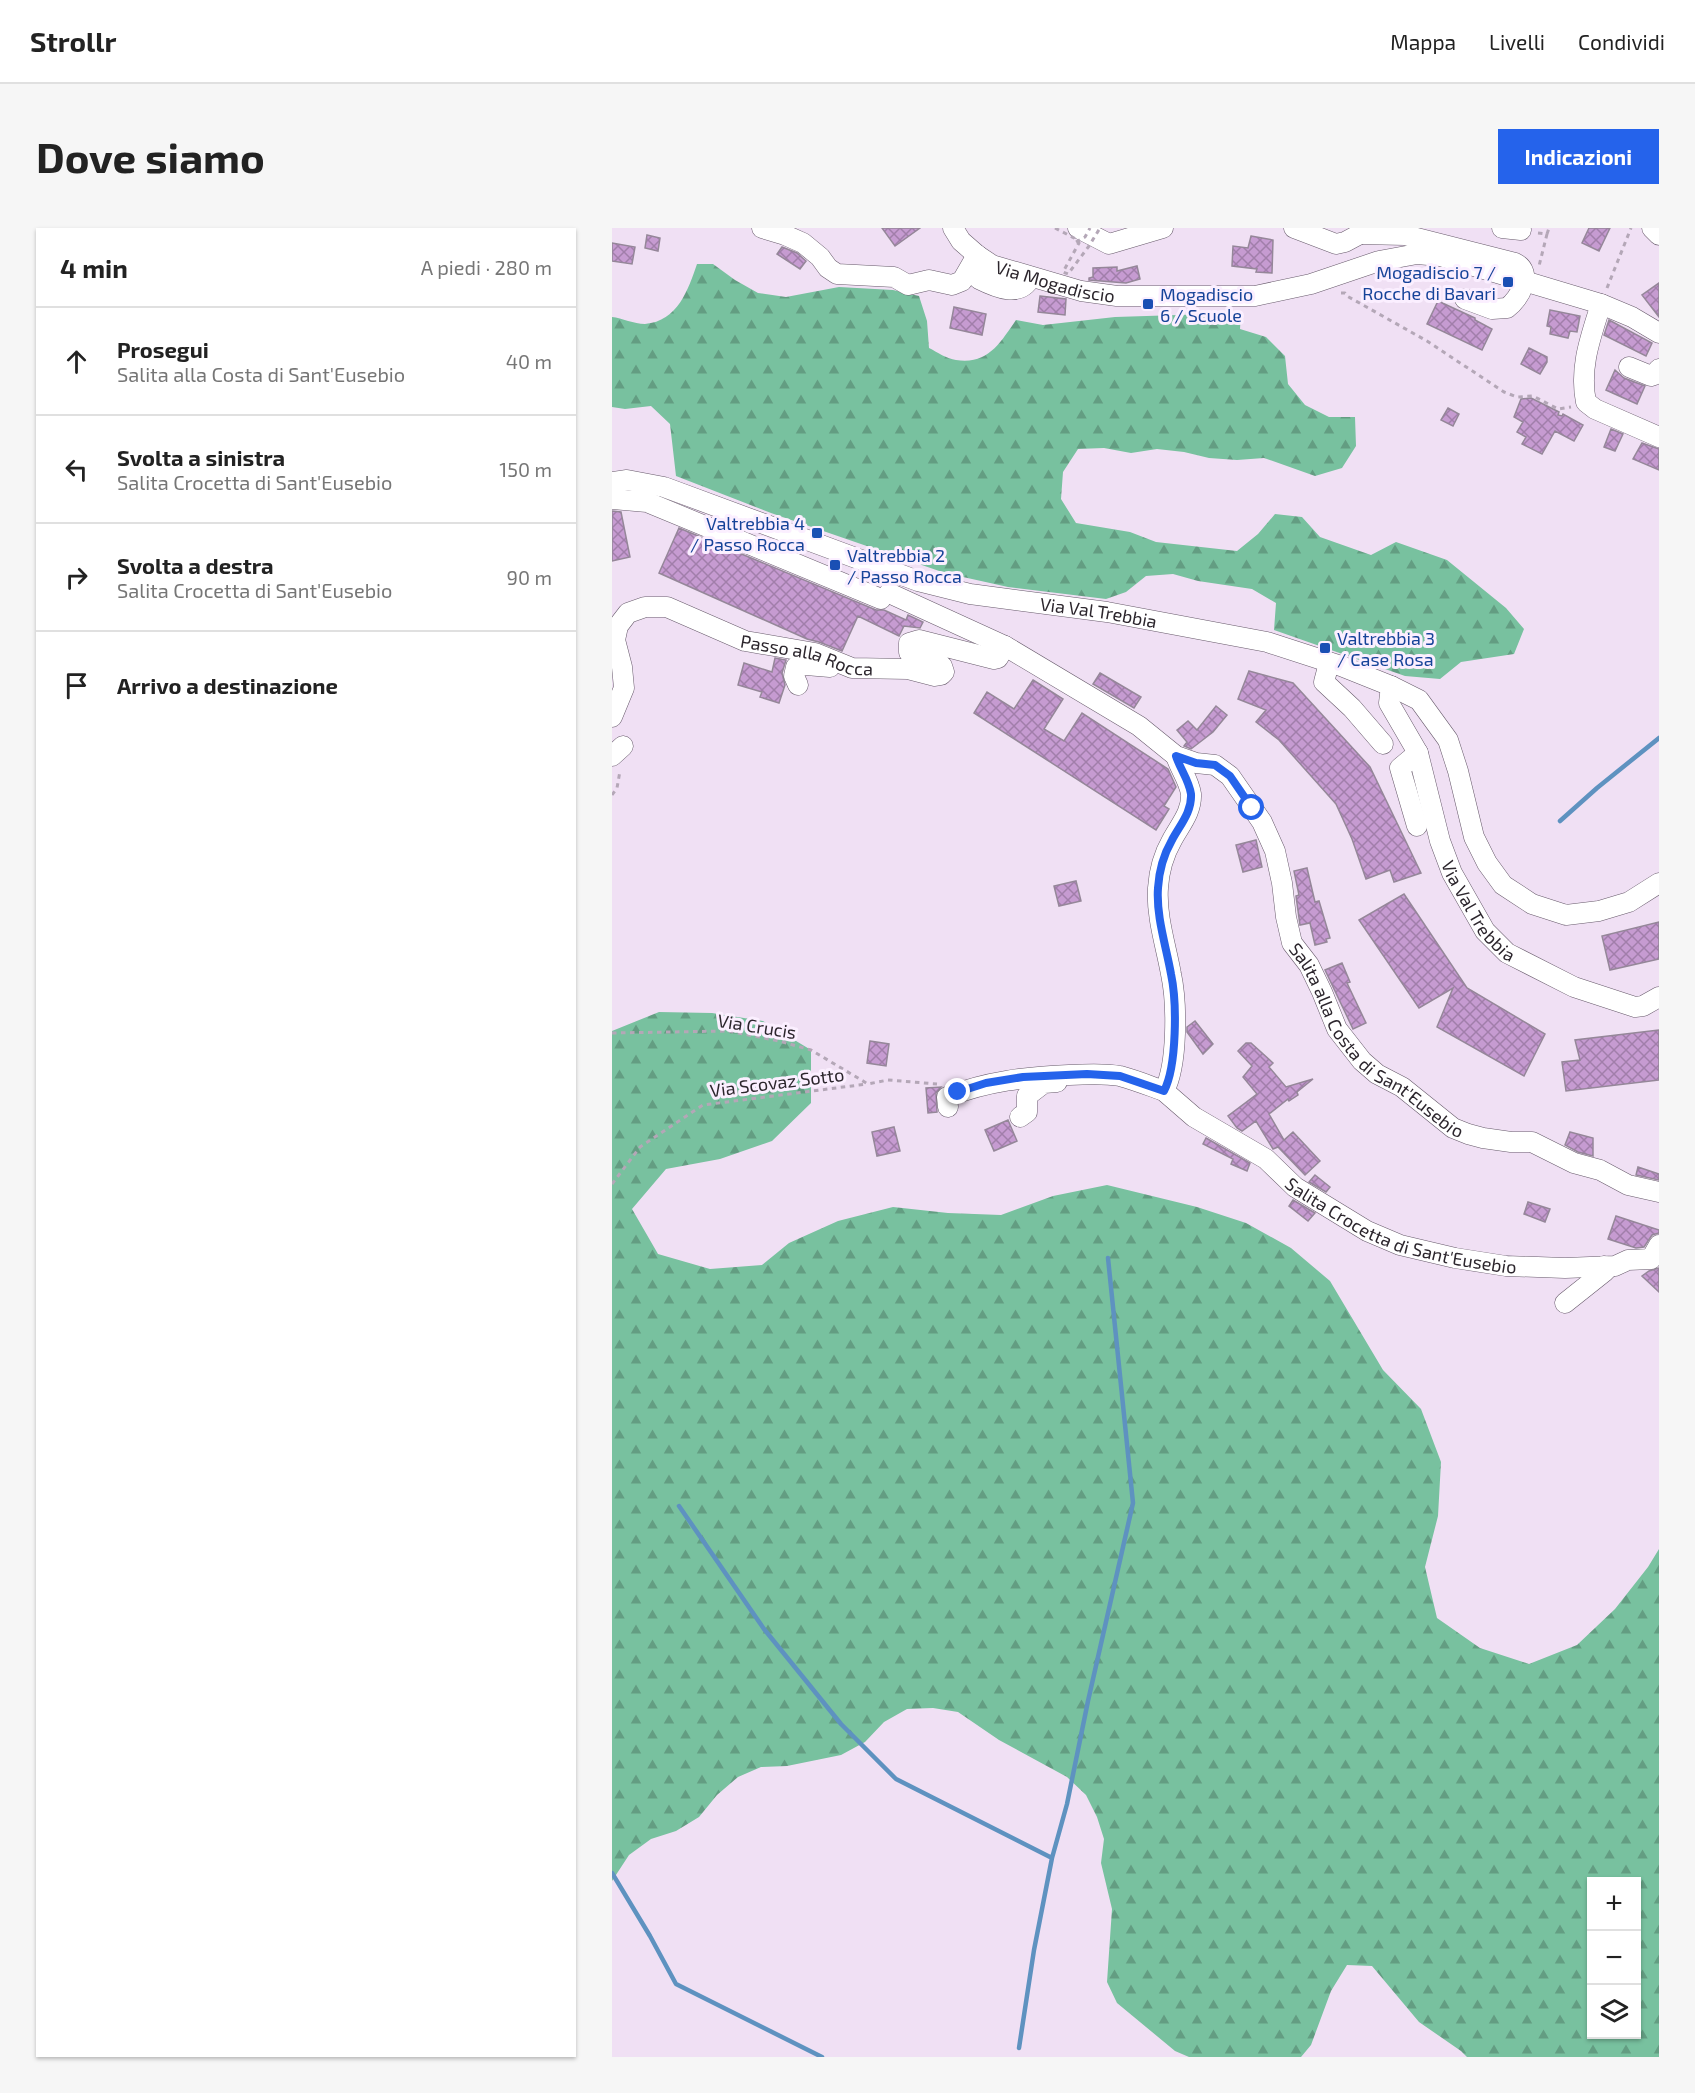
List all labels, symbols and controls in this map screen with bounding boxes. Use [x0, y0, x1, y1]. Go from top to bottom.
text: Strollr [30, 24, 116, 58]
text: Mappa [1390, 29, 1456, 54]
text: Livelli [1489, 29, 1545, 54]
text: Condividi [1578, 29, 1665, 54]
button: Indicazioni [1498, 129, 1659, 184]
text: Dove siamo [36, 131, 265, 181]
text: 4 min [60, 252, 128, 283]
text: A piedi · 280 m [421, 255, 552, 279]
street label: Via Mogadiscio [993, 256, 1116, 307]
place label: Mogadiscio 7 / Rocche di Bavari [1362, 261, 1496, 304]
marker: Mogadiscio 7 / Rocche di Bavari [1501, 275, 1515, 289]
place label: Mogadiscio 6 / Scuole [1160, 283, 1253, 326]
marker: Mogadiscio 6 / Scuole [1141, 297, 1155, 311]
text: Prosegui [117, 336, 209, 362]
icon: ahead [60, 345, 93, 378]
text: 40 m [506, 349, 552, 373]
text: Salita alla Costa di Sant'Eusebio [117, 362, 405, 386]
text: Svolta a sinistra [117, 444, 285, 470]
icon: left [60, 453, 93, 486]
text: 150 m [499, 457, 552, 481]
text: Salita Crocetta di Sant'Eusebio [117, 470, 392, 494]
place label: Valtrebbia 4 / Passo Rocca [690, 512, 805, 555]
marker: Valtrebbia 4 / Passo Rocca [810, 526, 824, 540]
place label: Valtrebbia 2 / Passo Rocca [847, 544, 962, 587]
text: Svolta a destra [117, 552, 274, 578]
marker: Valtrebbia 2 / Passo Rocca [828, 558, 842, 572]
icon: right [60, 561, 93, 594]
text: 90 m [507, 565, 552, 589]
text: Salita Crocetta di Sant'Eusebio [117, 578, 392, 602]
street label: Via Val Trebbia [1039, 592, 1159, 632]
place label: Valtrebbia 3 / Case Rosa [1337, 627, 1435, 670]
street label: Passo alla Rocca [739, 629, 873, 679]
marker: Valtrebbia 3 / Case Rosa [1318, 641, 1332, 655]
icon: arrive [60, 669, 93, 702]
text: Arrivo a destinazione [117, 672, 338, 698]
route start [1238, 794, 1264, 820]
street label: Via Val Trebbia [1437, 857, 1519, 966]
street label: Salita alla Costa di Sant'Eusebio [1285, 938, 1467, 1142]
street label: Via Crucis [716, 1009, 798, 1043]
street label: Via Scovaz Sotto [709, 1063, 845, 1101]
route end [944, 1078, 970, 1104]
street label: Salita Crocetta di Sant'Eusebio [1281, 1173, 1517, 1277]
map controls [1587, 1877, 1641, 2039]
button: + [1587, 1877, 1641, 1931]
button: − [1587, 1931, 1641, 1985]
button: layers [1587, 1985, 1641, 2039]

